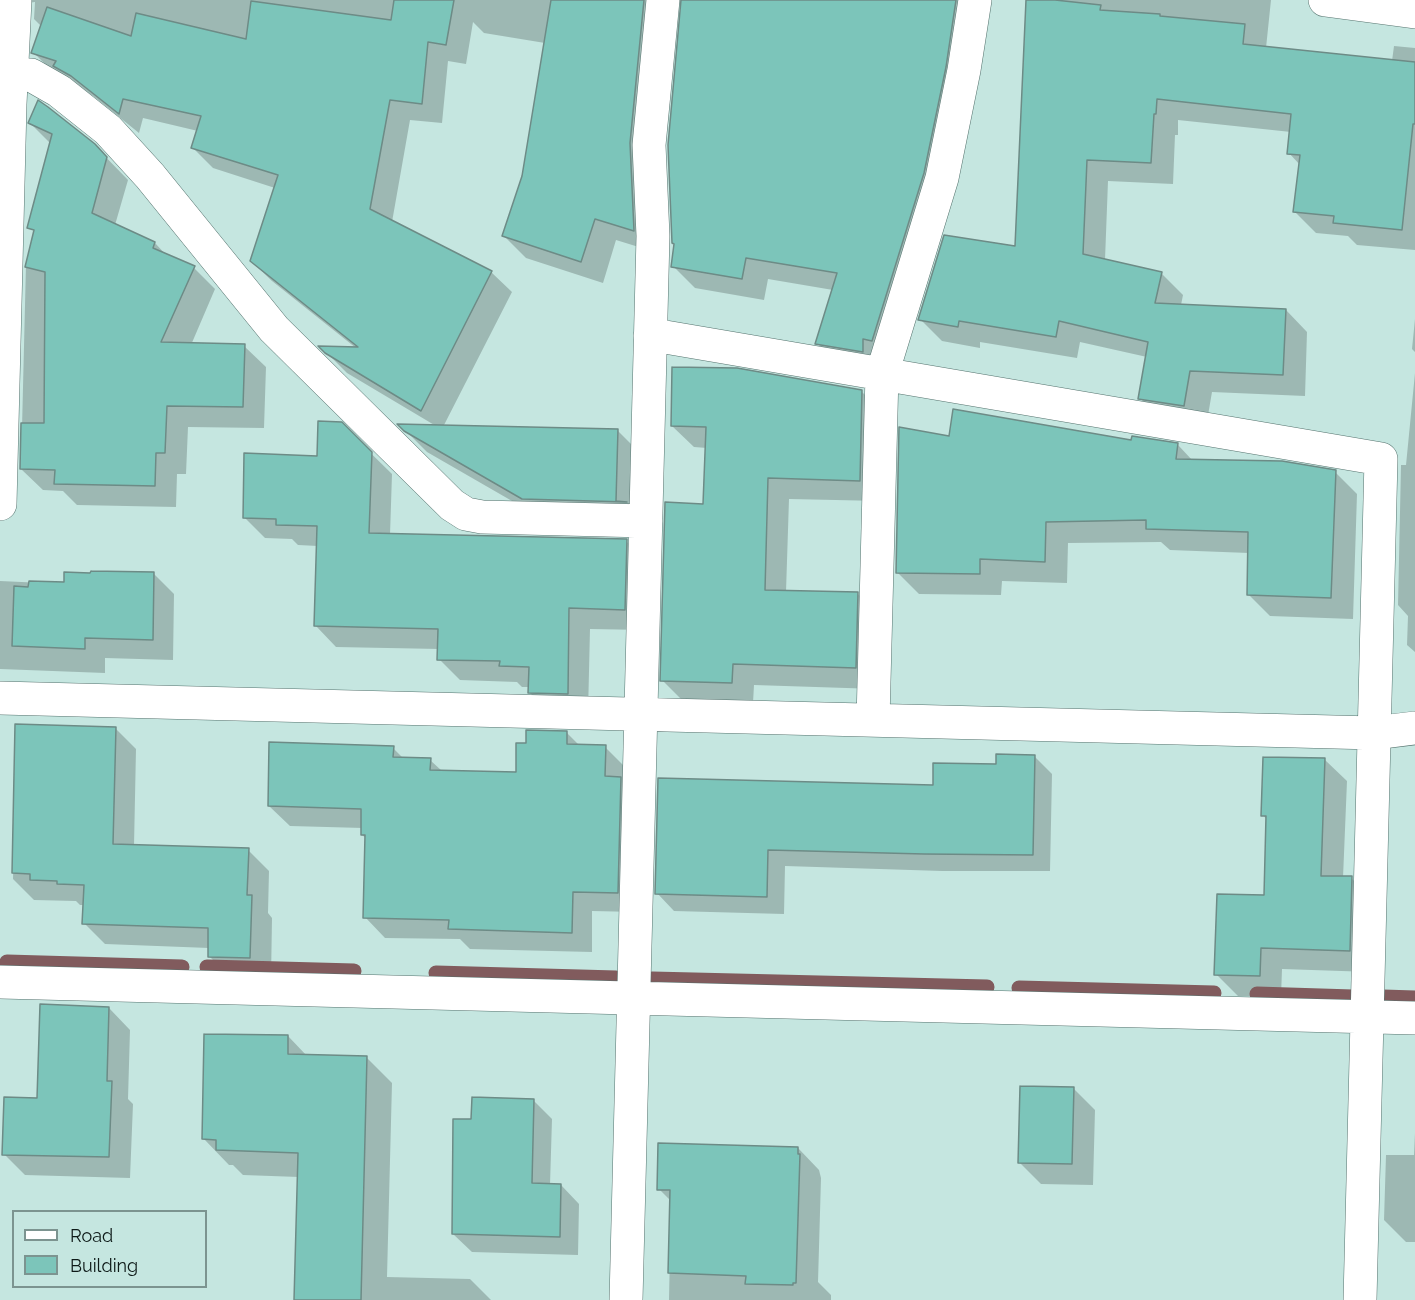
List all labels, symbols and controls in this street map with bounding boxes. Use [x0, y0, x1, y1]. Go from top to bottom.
legend [12, 1210, 207, 1288]
text: Road [70, 1225, 113, 1246]
text: Building [70, 1255, 138, 1276]

